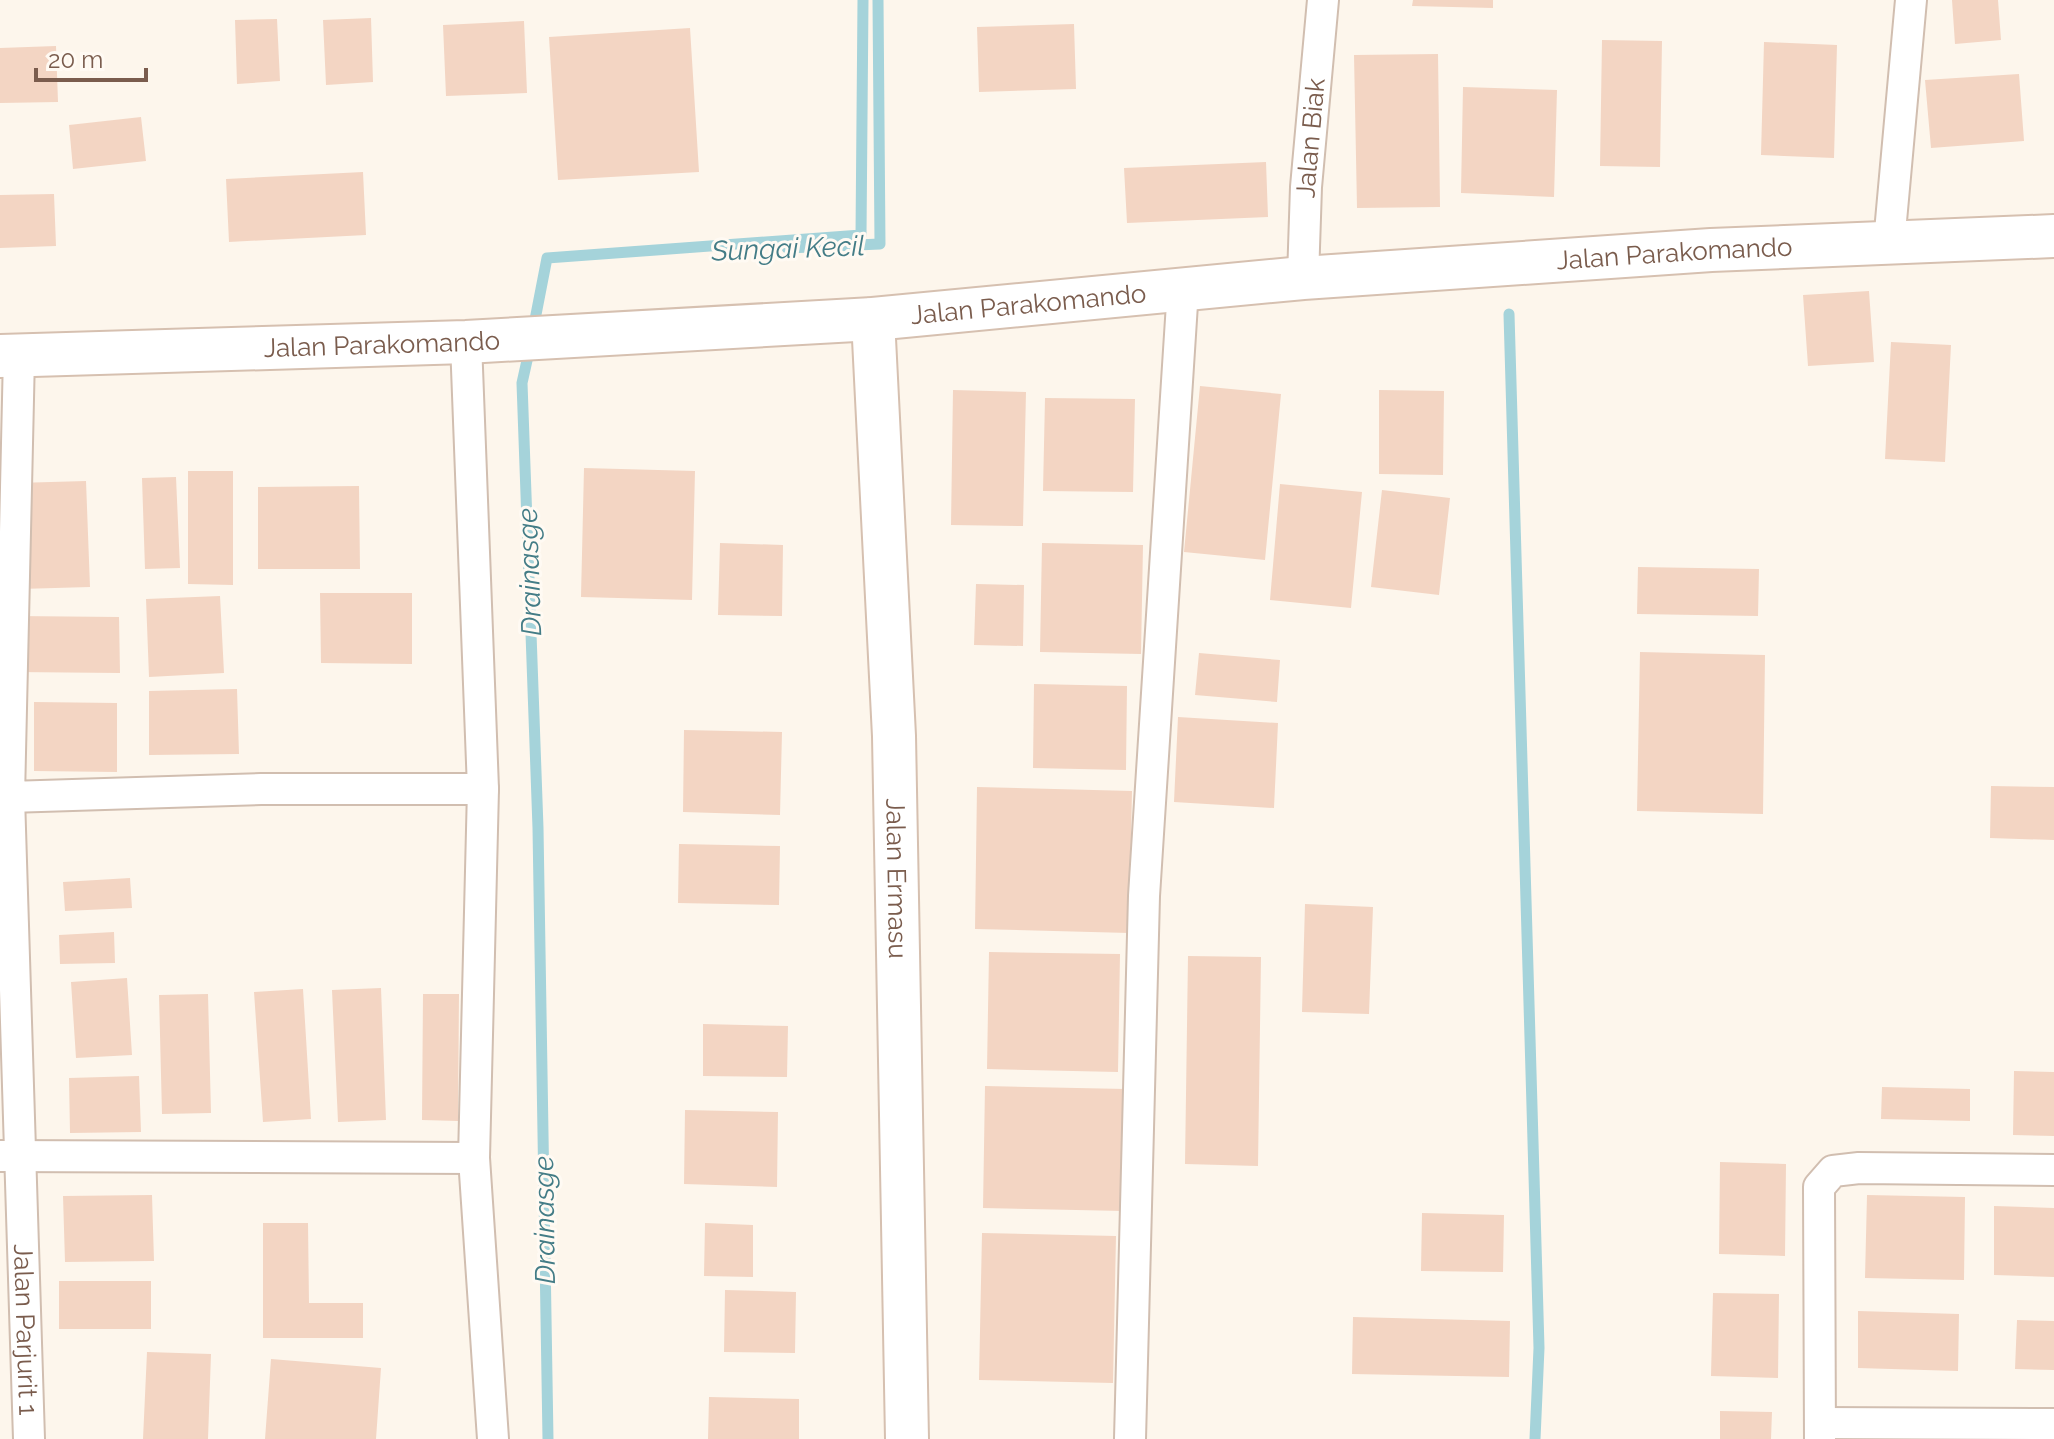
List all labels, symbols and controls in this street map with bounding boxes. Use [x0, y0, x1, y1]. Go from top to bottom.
scale bar [36, 32, 146, 82]
text: 20 m [48, 45, 103, 74]
street label: Jalan Biak [1291, 77, 1331, 199]
water label: Sungai Kecil [710, 229, 865, 268]
street label: Jalan Parakomando [1555, 232, 1793, 276]
street label: Jalan Parakomando [909, 278, 1148, 330]
street label: Jalan Parakomando [263, 325, 501, 363]
water label: Drainasge [511, 507, 548, 637]
street label: Jalan Ermasu [880, 798, 913, 959]
water label: Drainasge [527, 1156, 562, 1284]
street label: Jalan Parjurit 1 [8, 1244, 43, 1416]

